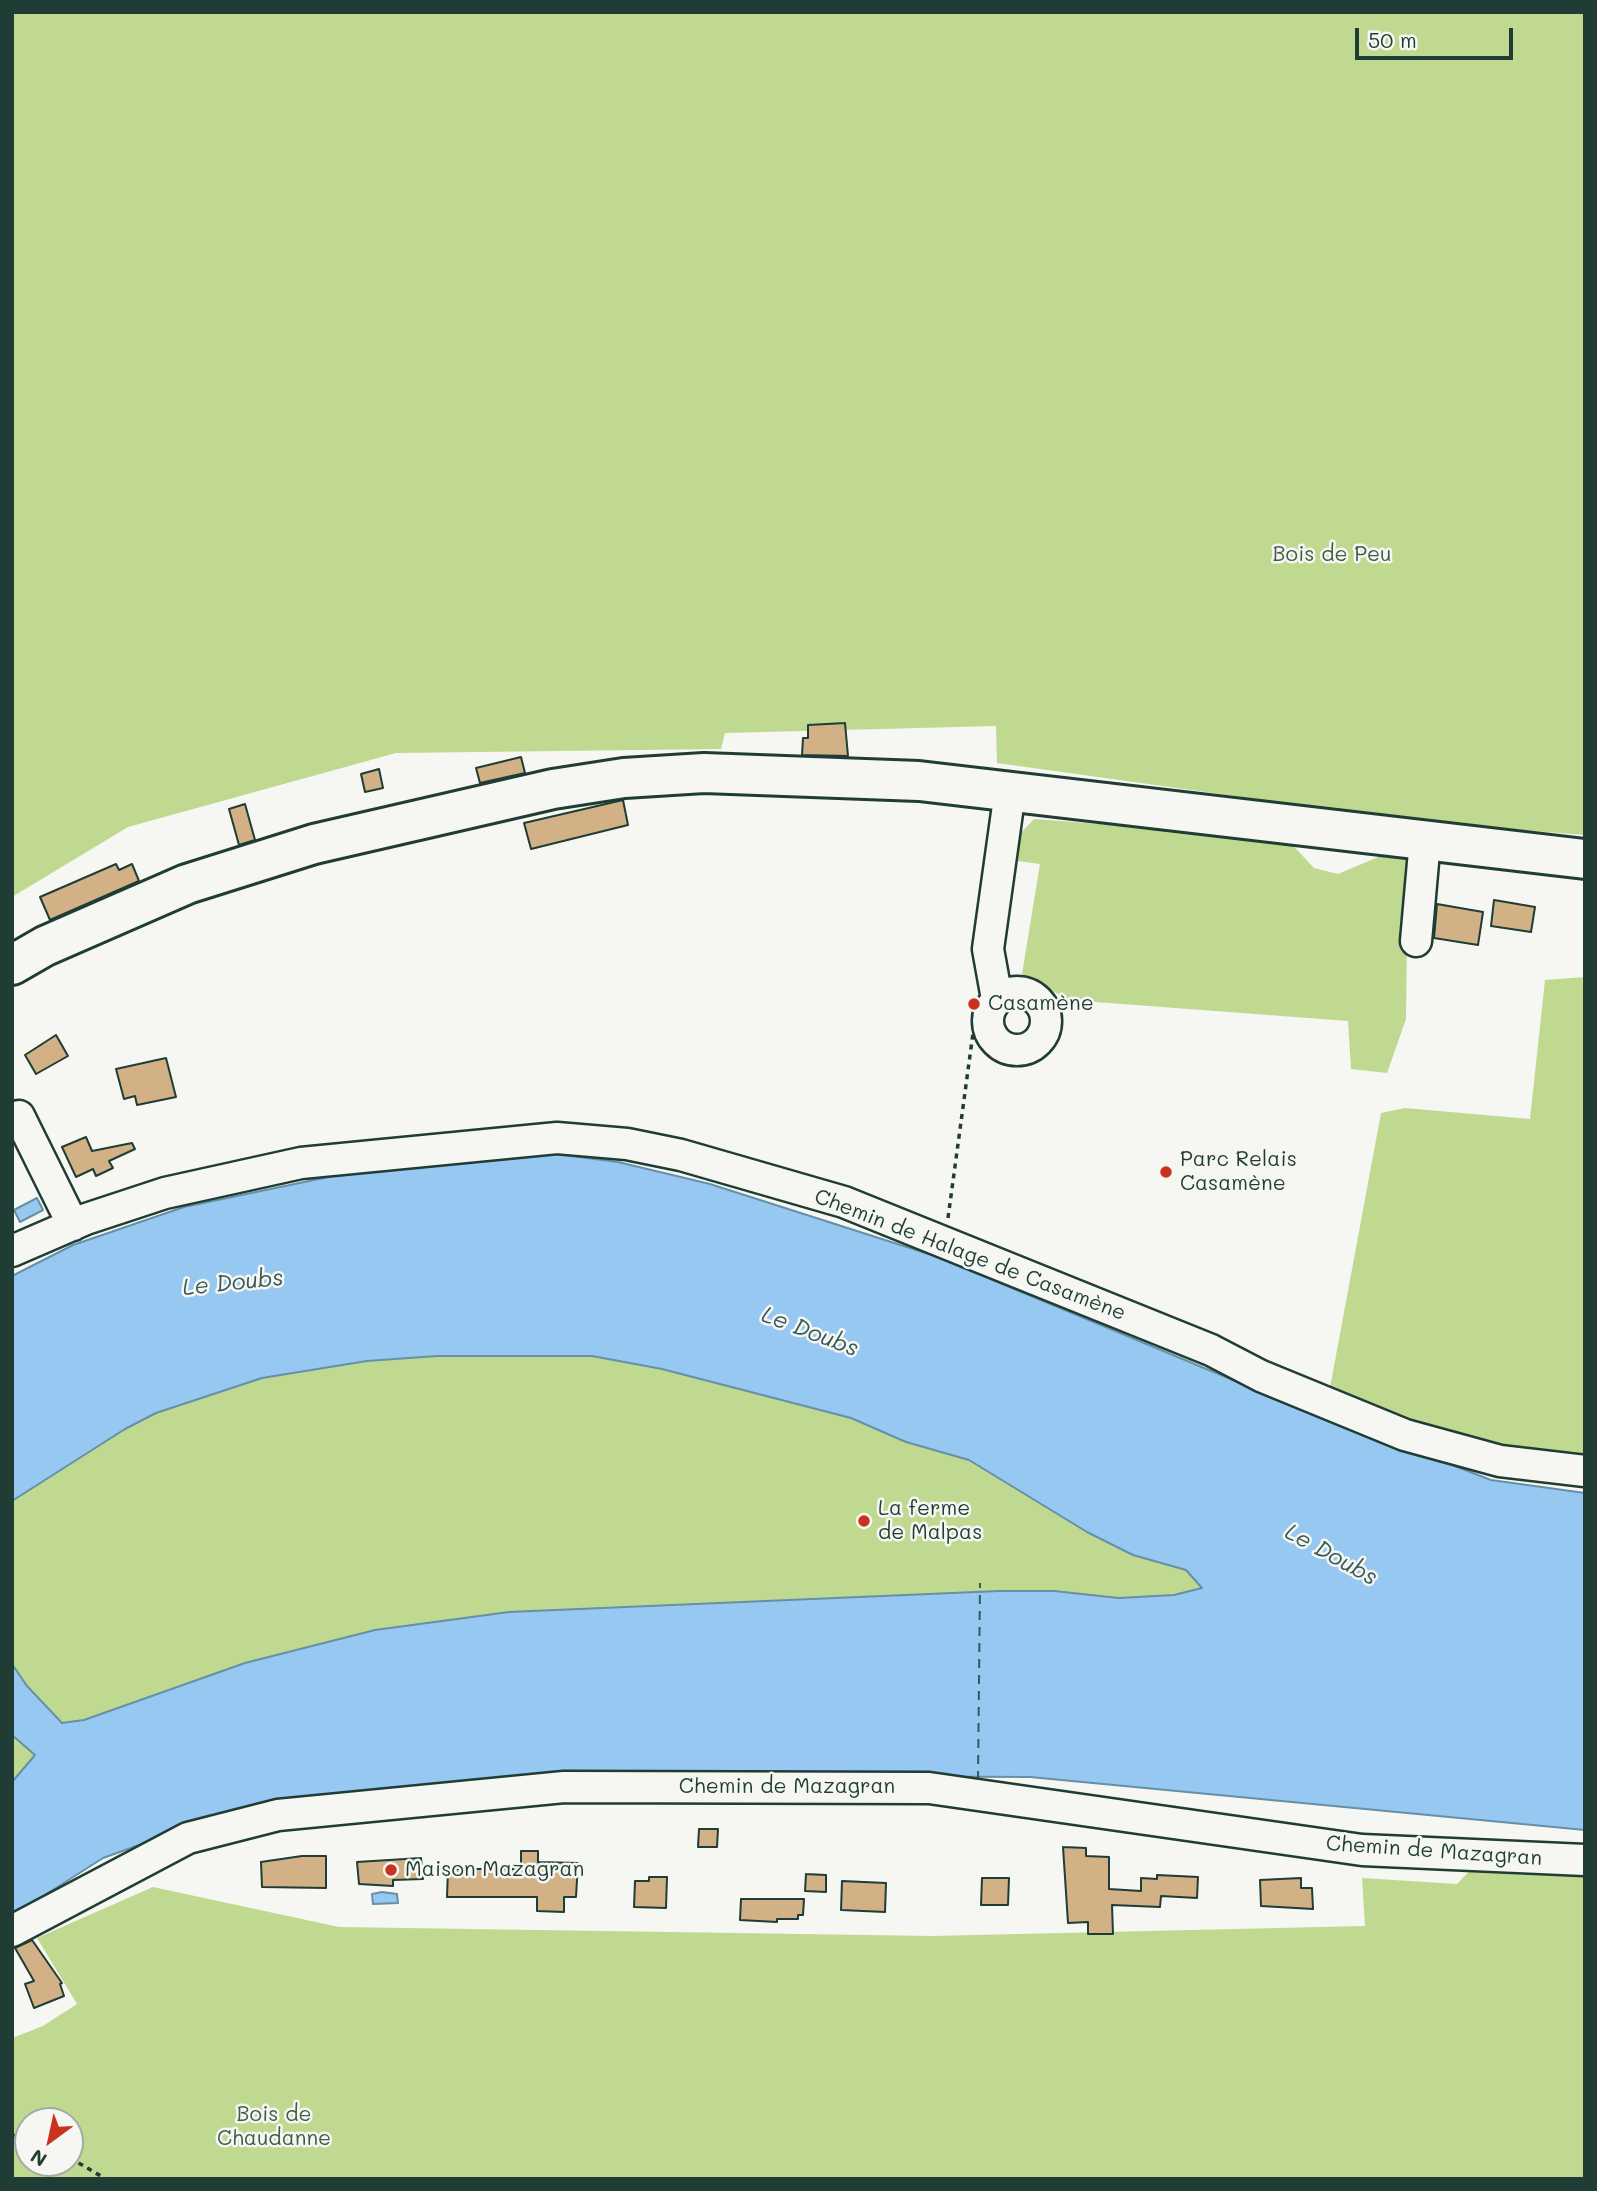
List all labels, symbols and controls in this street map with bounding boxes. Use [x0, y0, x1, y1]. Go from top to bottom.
scale bar [1359, 14, 1516, 58]
text: 50 m [1368, 26, 1417, 53]
park label: Bois de Peu [1272, 542, 1392, 568]
place label: Casamène [988, 991, 1094, 1017]
marker: Casamène [966, 996, 982, 1012]
place label: Parc Relais Casamène [1180, 1147, 1297, 1197]
marker: Parc Relais Casamène [1158, 1164, 1174, 1180]
street label: Chemin de Halage de Casamène [811, 1184, 1129, 1326]
water label: Le Doubs [181, 1264, 285, 1302]
water label: Le Doubs [758, 1301, 862, 1363]
place label: La ferme de Malpas [878, 1496, 982, 1546]
marker: La ferme de Malpas [856, 1513, 872, 1529]
water label: Le Doubs [1280, 1518, 1382, 1592]
street label: Chemin de Mazagran [679, 1774, 895, 1800]
street label: Chemin de Mazagran [1325, 1831, 1543, 1871]
place label: Maison Mazagran [405, 1857, 584, 1883]
marker: Maison Mazagran [383, 1862, 399, 1878]
park label: Bois de Chaudanne [217, 2102, 331, 2152]
north arrow [14, 2107, 84, 2177]
text: N [26, 2144, 51, 2173]

